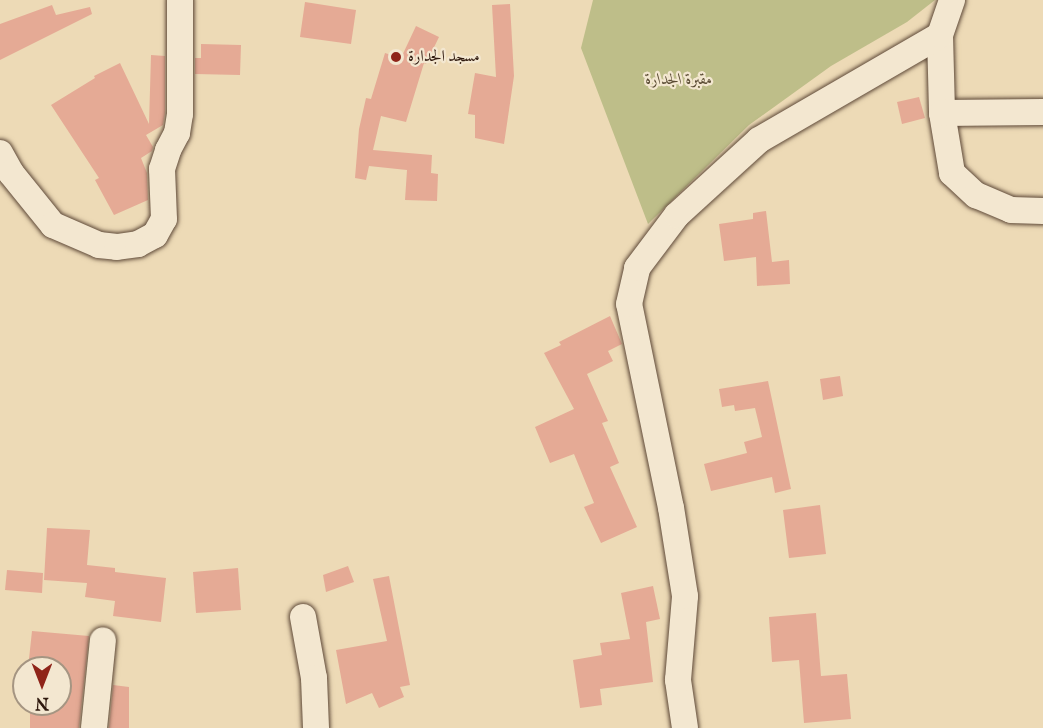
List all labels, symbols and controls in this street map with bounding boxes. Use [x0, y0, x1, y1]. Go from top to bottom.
place label: مسجد الجدارة [408, 47, 480, 67]
marker: مسجد الجدارة [389, 50, 403, 64]
park label: مقبرة الجدارة [645, 70, 713, 90]
north arrow [12, 656, 72, 716]
text: N [35, 692, 49, 712]

